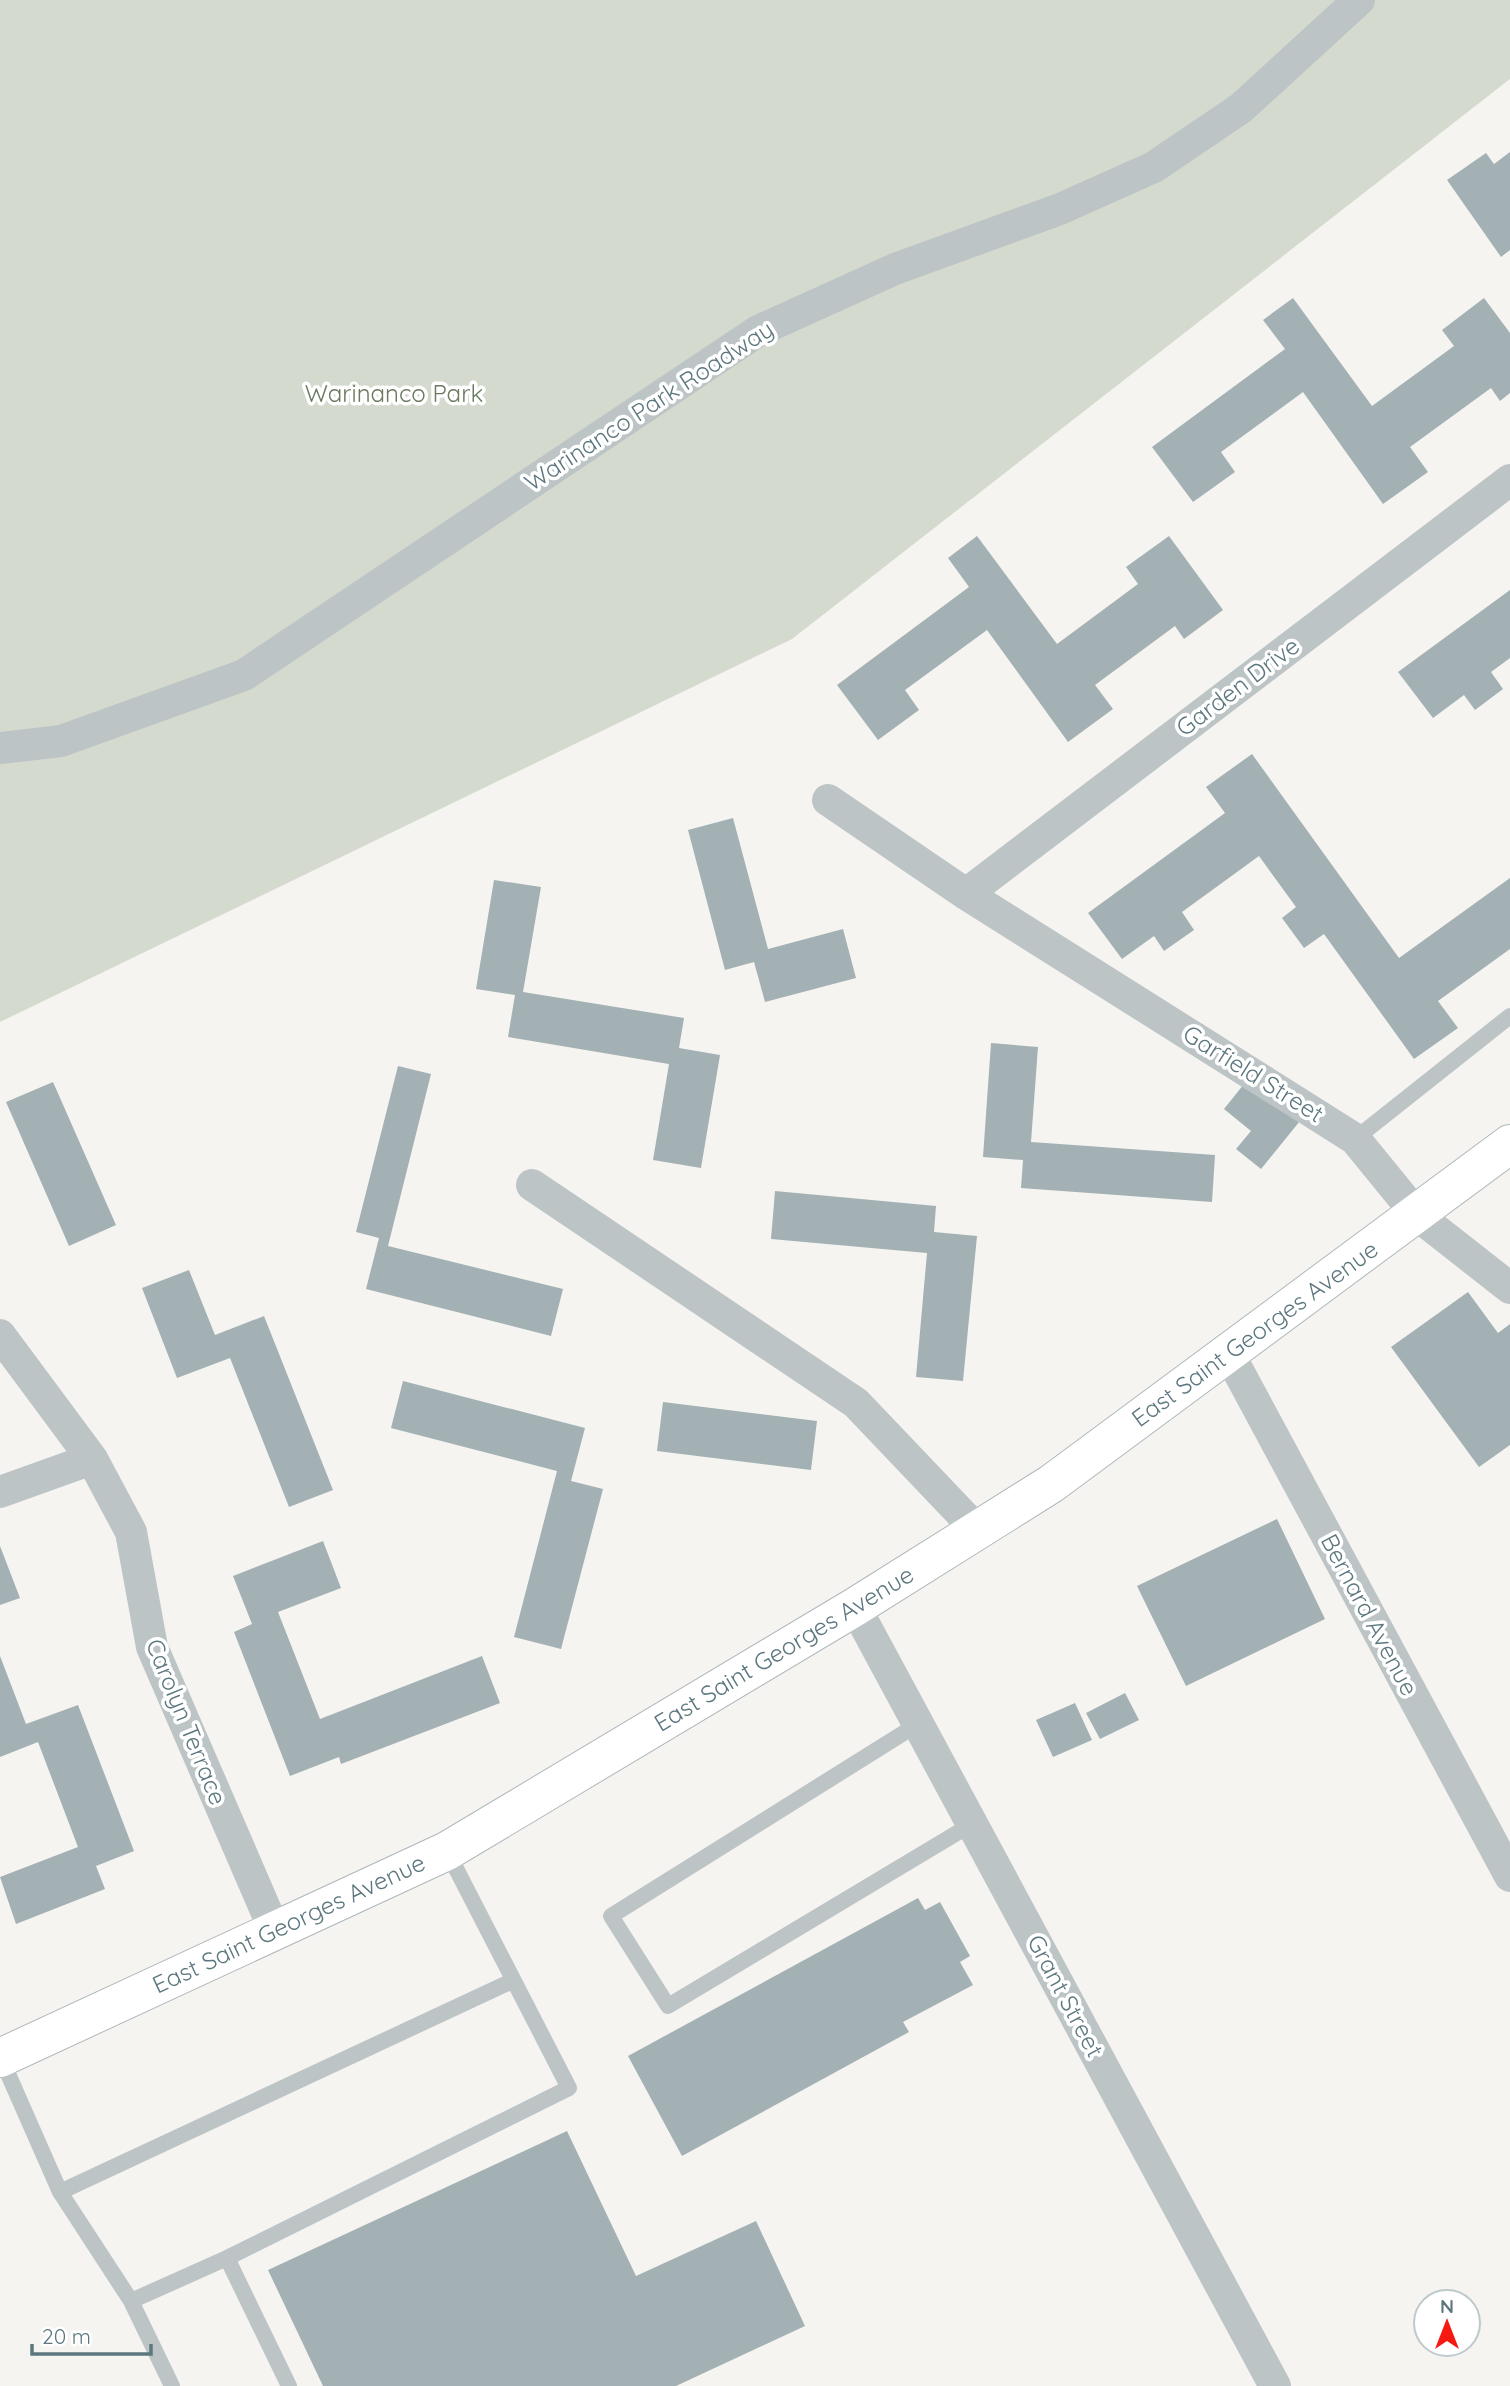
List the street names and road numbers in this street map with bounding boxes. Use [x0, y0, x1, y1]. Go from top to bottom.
street label: Warinanco Park Roadway [518, 313, 779, 497]
street label: Garden Drive [1170, 630, 1305, 742]
street label: Garfield Street [1178, 1018, 1329, 1128]
street label: East Saint Georges Avenue [1125, 1234, 1384, 1433]
street label: Bernard Avenue [1315, 1529, 1425, 1700]
street label: East Saint Georges Avenue [648, 1559, 919, 1738]
street label: Carolyn Terrace [140, 1634, 234, 1809]
street label: East Saint Georges Avenue [147, 1847, 430, 2000]
street label: Grant Street [1021, 1929, 1111, 2062]

